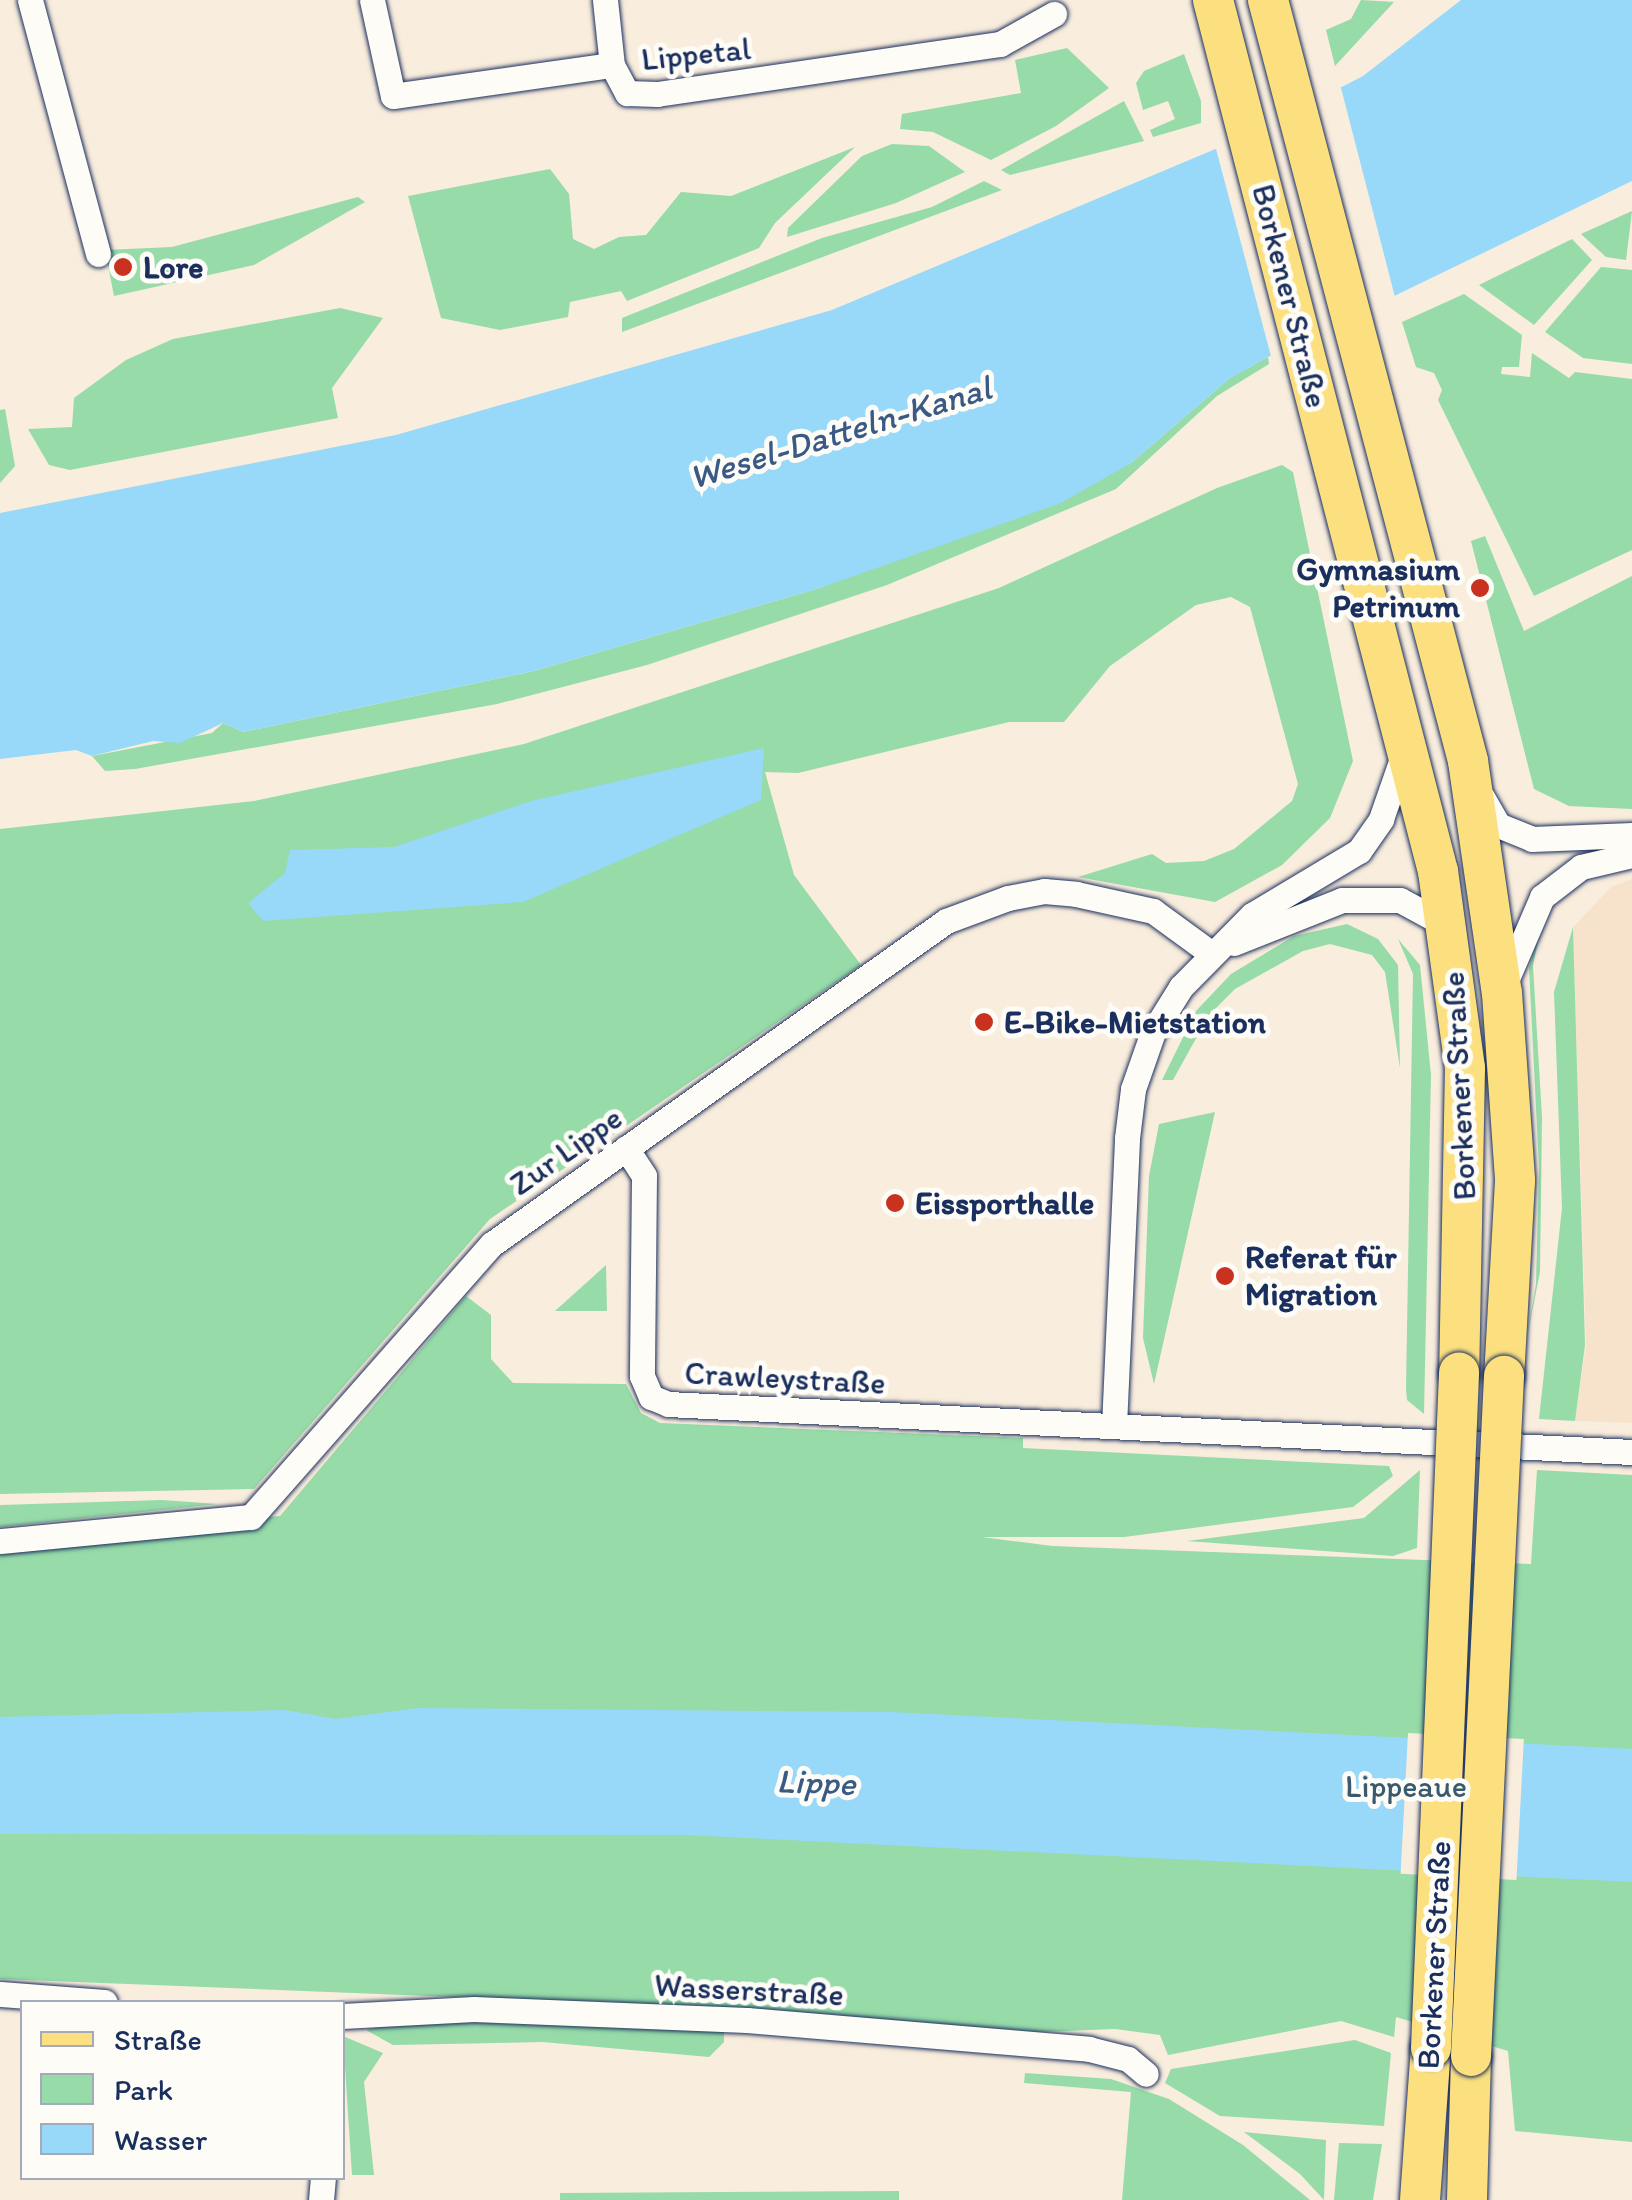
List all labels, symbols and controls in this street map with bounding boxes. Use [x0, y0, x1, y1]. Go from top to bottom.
street label: Lippetal [639, 29, 753, 79]
street label: Borkener Straße [1244, 181, 1336, 411]
place label: Lore [143, 248, 203, 286]
marker: Lore [112, 256, 134, 278]
water label: Wesel-Datteln-Kanal [684, 366, 996, 498]
place label: Gymnasium Petrinum [1296, 551, 1460, 626]
marker: Gymnasium Petrinum [1469, 577, 1491, 599]
street label: Borkener Straße [1434, 971, 1484, 1201]
place label: E-Bike-Mietstation [1004, 1003, 1266, 1041]
marker: E-Bike-Mietstation [973, 1011, 995, 1033]
street label: Zur Lippe [503, 1099, 629, 1203]
place label: Eissporthalle [915, 1184, 1094, 1222]
marker: Eissporthalle [884, 1192, 906, 1214]
place label: Referat für Migration [1245, 1239, 1397, 1314]
marker: Referat für Migration [1214, 1265, 1236, 1287]
street label: Crawleystraße [684, 1354, 886, 1402]
water label: Lippe [776, 1760, 856, 1804]
park label: Lippeaue [1345, 1767, 1467, 1805]
street label: Borkener Straße [1409, 1840, 1459, 2070]
street label: Wasserstraße [653, 1966, 845, 2014]
legend [20, 2000, 345, 2180]
text: Straße [114, 2021, 202, 2058]
text: Park [114, 2071, 173, 2108]
text: Wasser [114, 2121, 207, 2158]

